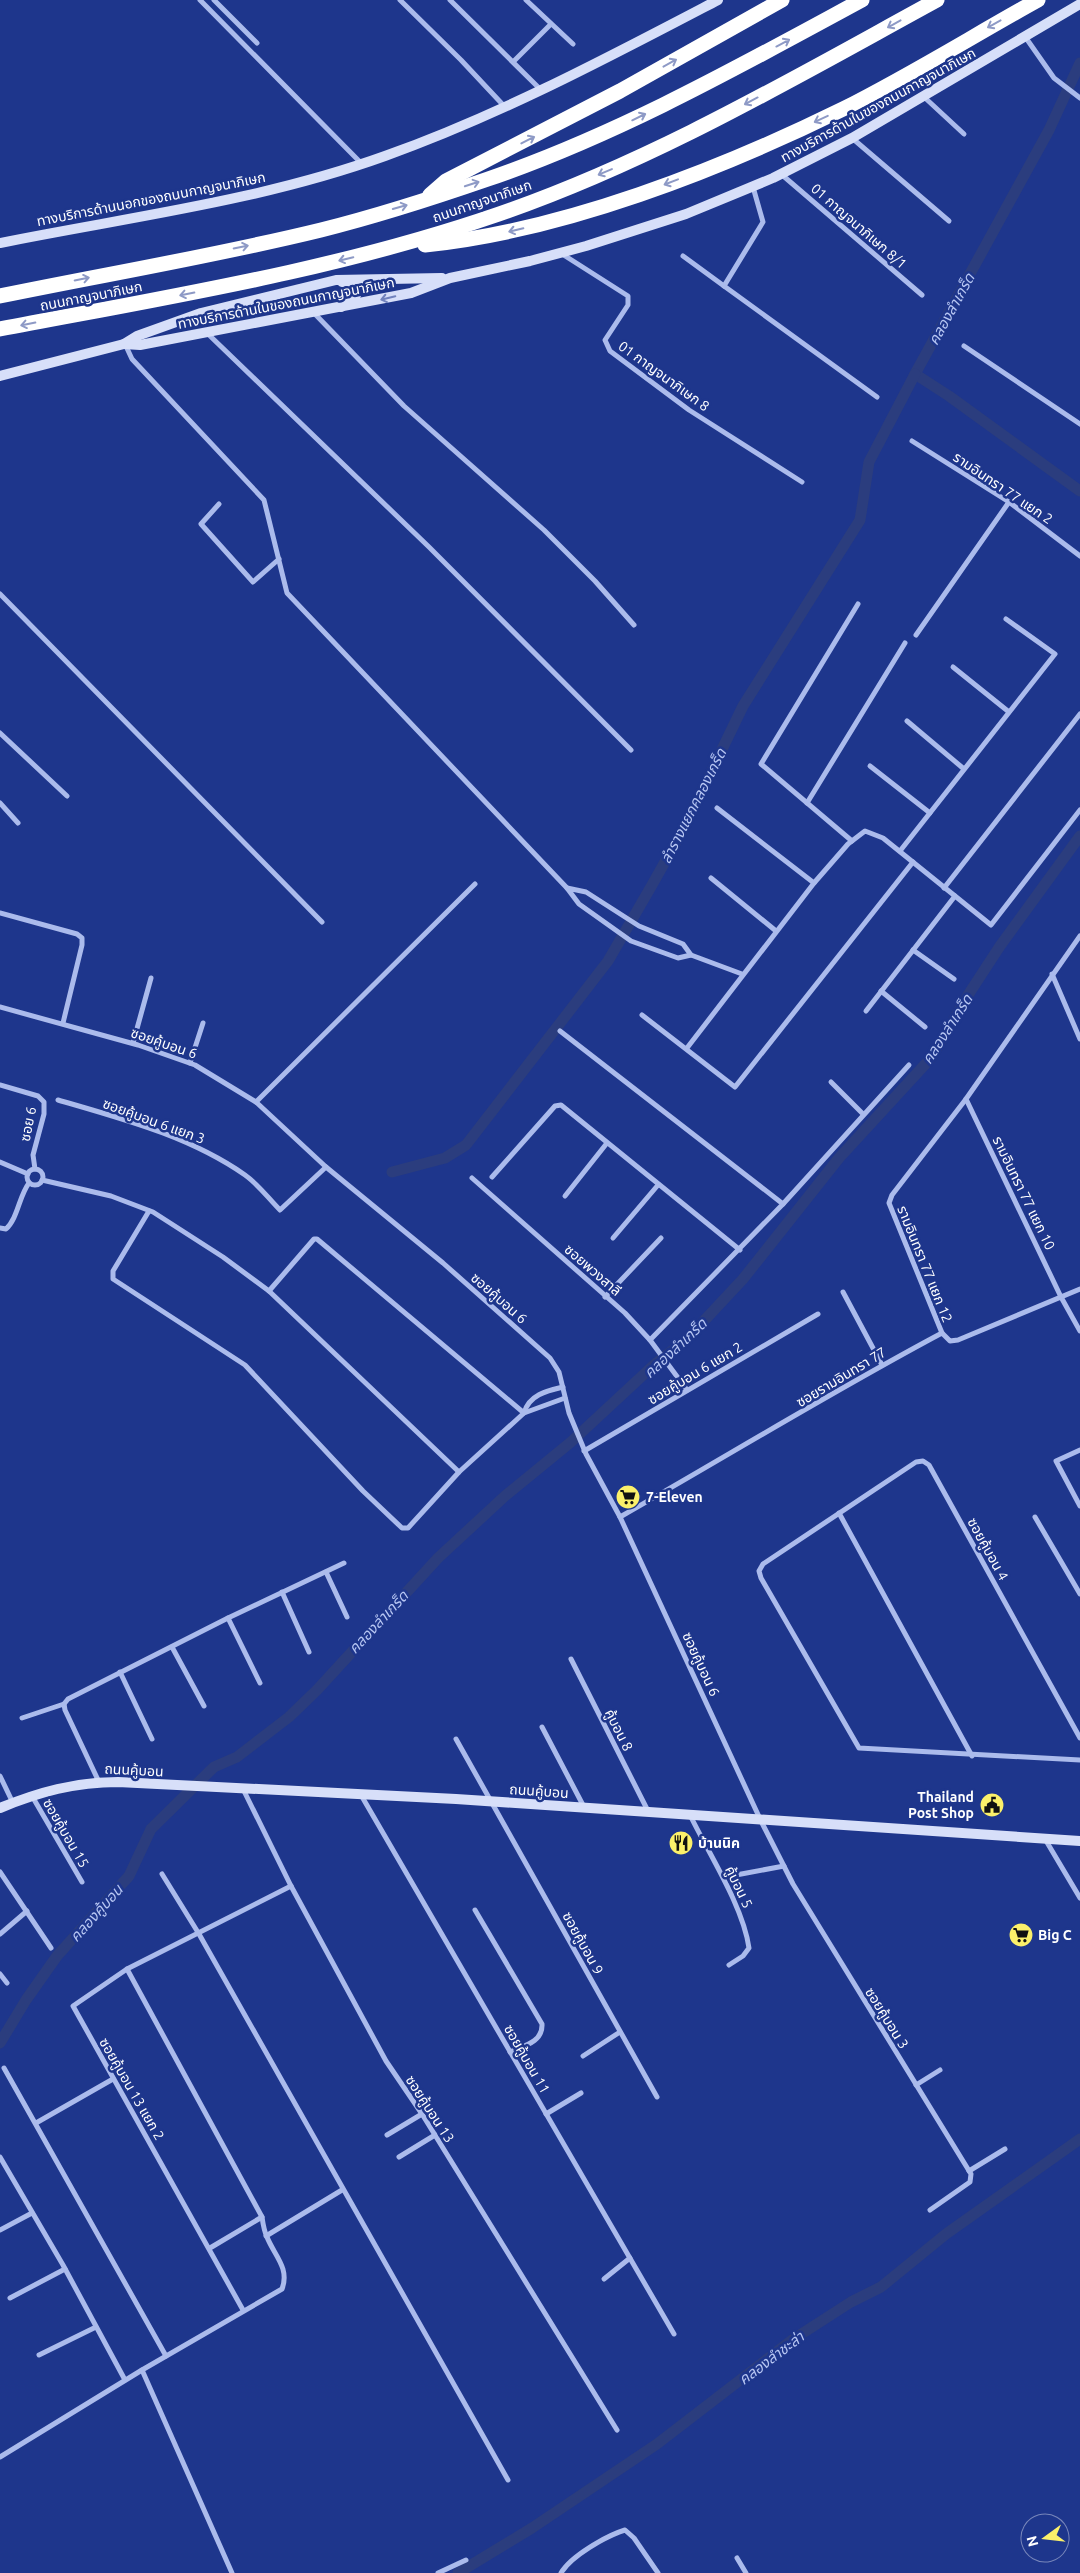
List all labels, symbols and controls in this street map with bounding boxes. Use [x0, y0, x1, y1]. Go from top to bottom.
one-way arrow [887, 19, 902, 29]
one-way arrow [987, 19, 1002, 29]
one-way arrow [775, 38, 790, 47]
street label: ทางบริการด้านในของถนนกาญจนาภิเษก [778, 45, 978, 165]
one-way arrow [663, 58, 678, 68]
one-way arrow [744, 96, 759, 106]
one-way arrow [631, 112, 646, 122]
one-way arrow [814, 115, 829, 124]
one-way arrow [520, 135, 535, 145]
one-way arrow [598, 168, 613, 178]
street label: ทางบริการด้านนอกของถนนกาญจนาภิเษก [35, 169, 267, 229]
street label: ถนนกาญจนาภิเษก [430, 177, 534, 225]
one-way arrow [664, 178, 680, 187]
one-way arrow [463, 179, 479, 189]
street label: 01 กาญจนาภิเษก 8/1 [808, 180, 910, 272]
one-way arrow [391, 201, 407, 211]
one-way arrow [509, 226, 525, 235]
one-way arrow [233, 242, 249, 252]
one-way arrow [338, 254, 354, 264]
water label: คลองลำเกร็ด [924, 270, 978, 348]
one-way arrow [74, 274, 90, 284]
street label: ทางบริการด้านในของถนนกาญจนาภิเษก [176, 274, 396, 332]
street label: ถนนกาญจนาภิเษก [38, 278, 144, 314]
one-way arrow [180, 289, 196, 299]
one-way arrow [380, 294, 396, 303]
one-way arrow [20, 320, 36, 329]
street label: 01 กาญจนาภิเษก 8 [615, 338, 713, 414]
street label: รามอินทรา 77 แยก 2 [950, 449, 1056, 527]
water label: ลำรางแยกคลองเกร็ด [657, 745, 730, 866]
water label: คลองลำเกร็ด [918, 991, 976, 1067]
street label: ซอยคู้บอน 6 [128, 1024, 199, 1063]
street label: ซอยคู้บอน 6 แยก 3 [100, 1095, 207, 1148]
street label: ซอย 6 [17, 1105, 39, 1143]
street label: รามอินทรา 77 แยก 10 [990, 1134, 1058, 1252]
street label: รามอินทรา 77 แยก 12 [894, 1203, 956, 1325]
street label: ซอยพวงสาลี [561, 1241, 625, 1299]
street label: ซอยคู้บอน 6 [467, 1269, 530, 1327]
water label: คลองลำเกร็ด [640, 1314, 710, 1381]
street label: ซอยคู้บอน 6 แยก 2 [645, 1338, 746, 1408]
street label: ซอยรามอินทรา 77 [793, 1344, 889, 1410]
supermarket icon: 7-Eleven [615, 1484, 641, 1510]
place label: 7-Eleven [646, 1489, 703, 1505]
street label: ซอยคู้บอน 4 [963, 1515, 1012, 1584]
water label: คลองลำเกร็ด [345, 1587, 412, 1657]
street label: ซอยคู้บอน 6 [678, 1629, 723, 1699]
street label: คู้บอน 8 [601, 1706, 636, 1754]
street label: ถนนคู้บอน [104, 1760, 164, 1781]
street label: ถนนคู้บอน [509, 1781, 569, 1802]
place label: Thailand Post Shop [908, 1789, 974, 1821]
public building icon: Thailand Post Shop [979, 1792, 1005, 1818]
street label: ซอยคู้บอน 15 [39, 1796, 92, 1871]
restaurant icon: บ้านนิค [668, 1830, 694, 1856]
place label: บ้านนิค [698, 1835, 740, 1851]
street label: คู้บอน 5 [721, 1863, 756, 1911]
water label: คลองคู้บอน [66, 1881, 127, 1946]
street label: ซอยคู้บอน 9 [558, 1909, 607, 1978]
supermarket icon: Big C [1008, 1922, 1034, 1948]
place label: Big C [1038, 1927, 1072, 1943]
street label: ซอยคู้บอน 3 [861, 1985, 912, 2052]
street label: ซอยคู้บอน 11 [500, 2022, 553, 2097]
street label: ซอยคู้บอน 13 แยก 2 [95, 2035, 168, 2143]
street label: ซอยคู้บอน 13 [402, 2072, 458, 2146]
water label: คลองลำชะล่า [735, 2327, 808, 2388]
north arrow [1020, 2513, 1070, 2563]
text: N [1023, 2534, 1042, 2548]

